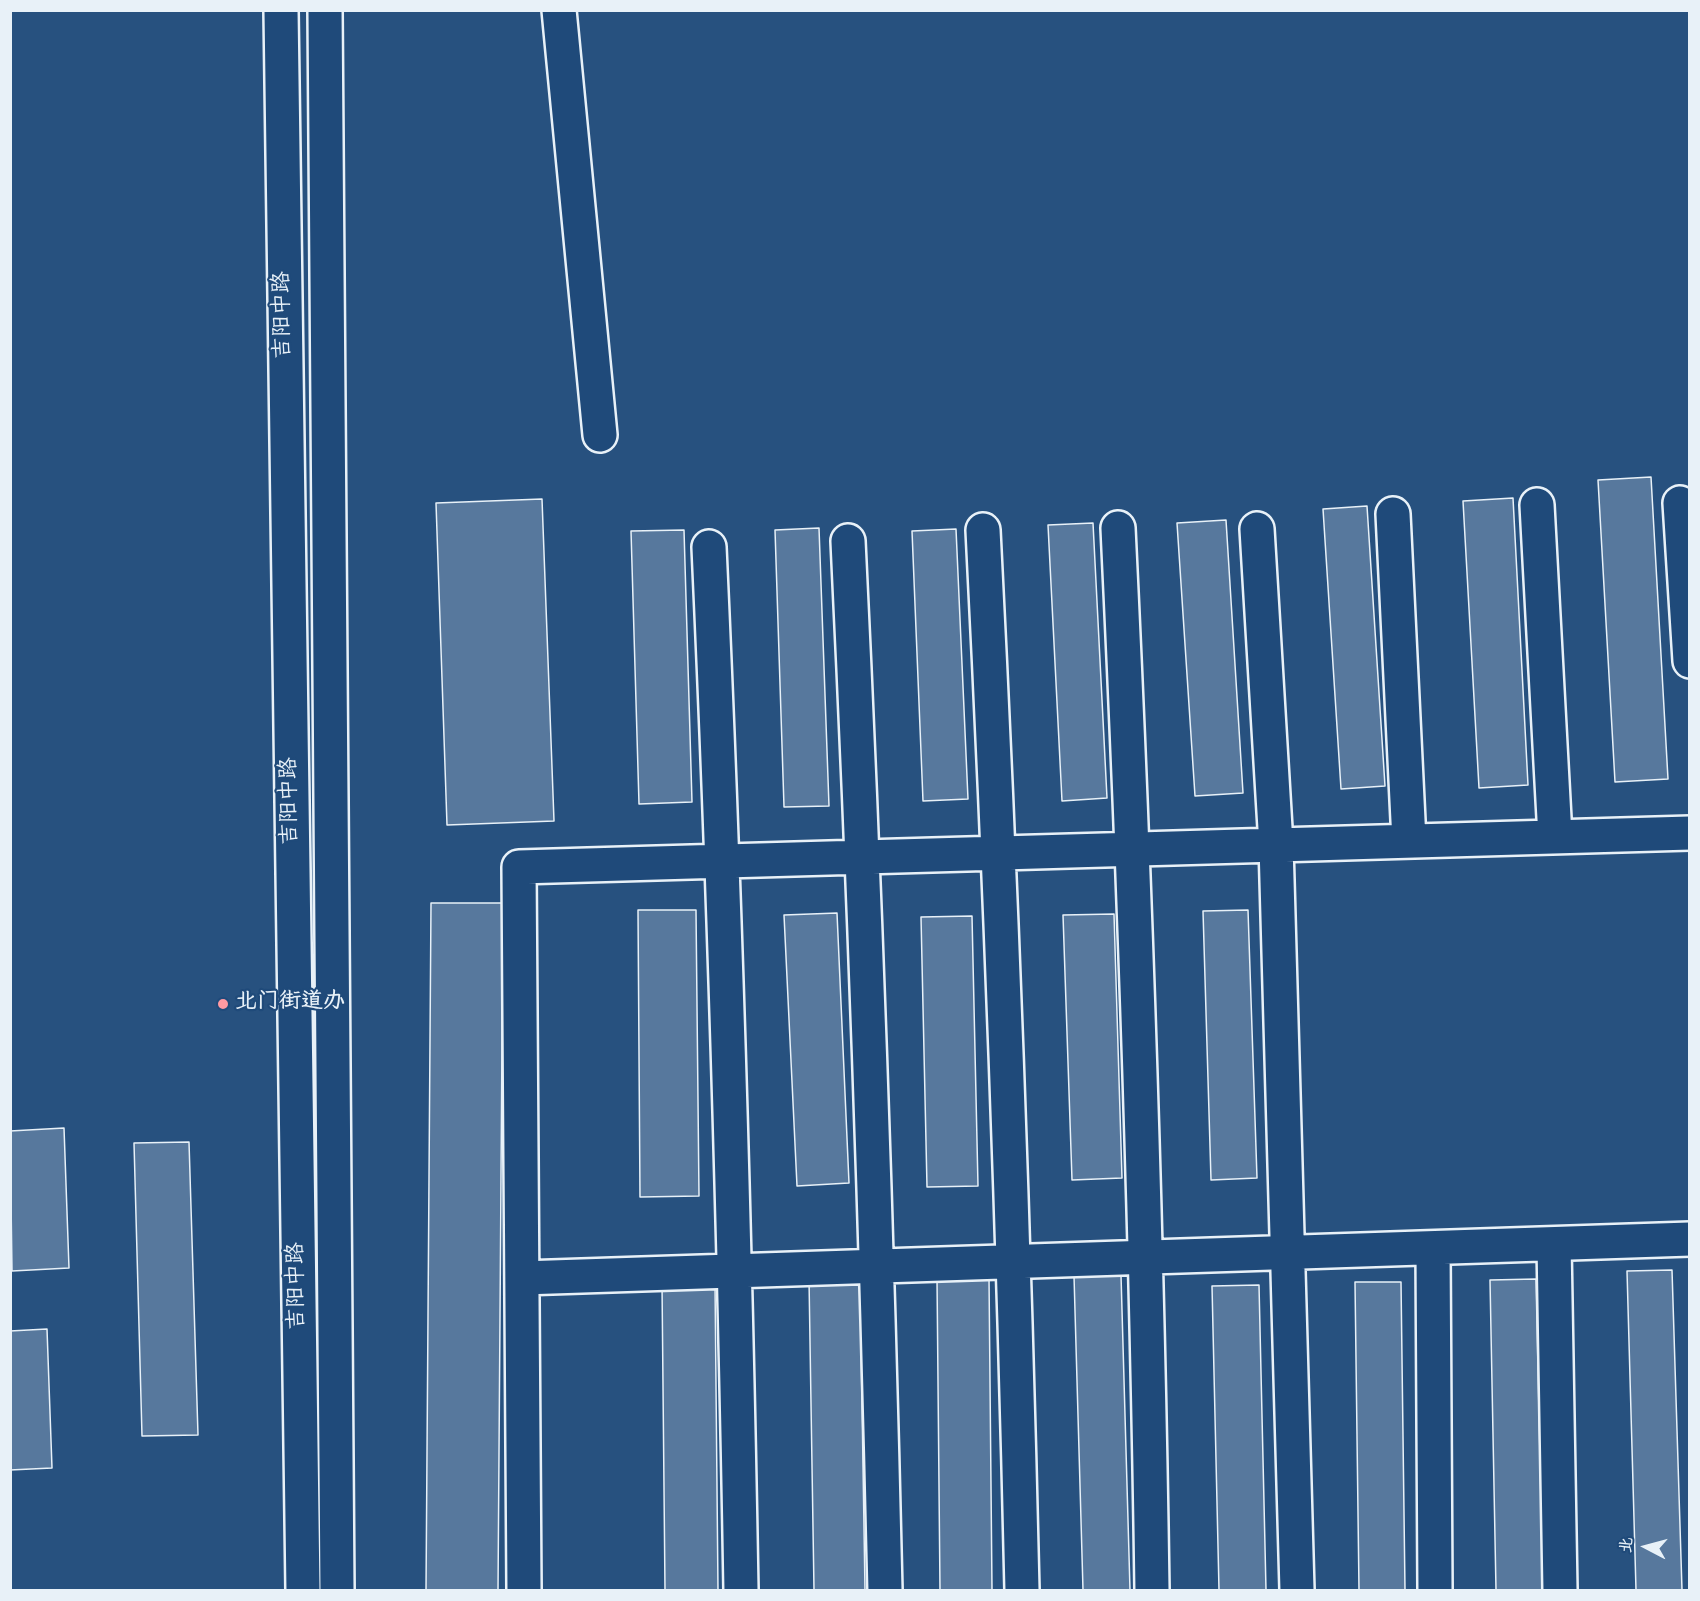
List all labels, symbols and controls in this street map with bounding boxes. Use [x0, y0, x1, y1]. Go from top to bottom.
street label: 吉阳中路 [271, 271, 299, 359]
street label: 吉阳中路 [278, 757, 306, 845]
place label: 北门街道办 [235, 991, 345, 1017]
marker: 北门街道办 [216, 997, 230, 1011]
street label: 吉阳中路 [285, 1242, 313, 1330]
north arrow [1616, 1517, 1676, 1577]
text: 北 [1615, 1536, 1640, 1554]

